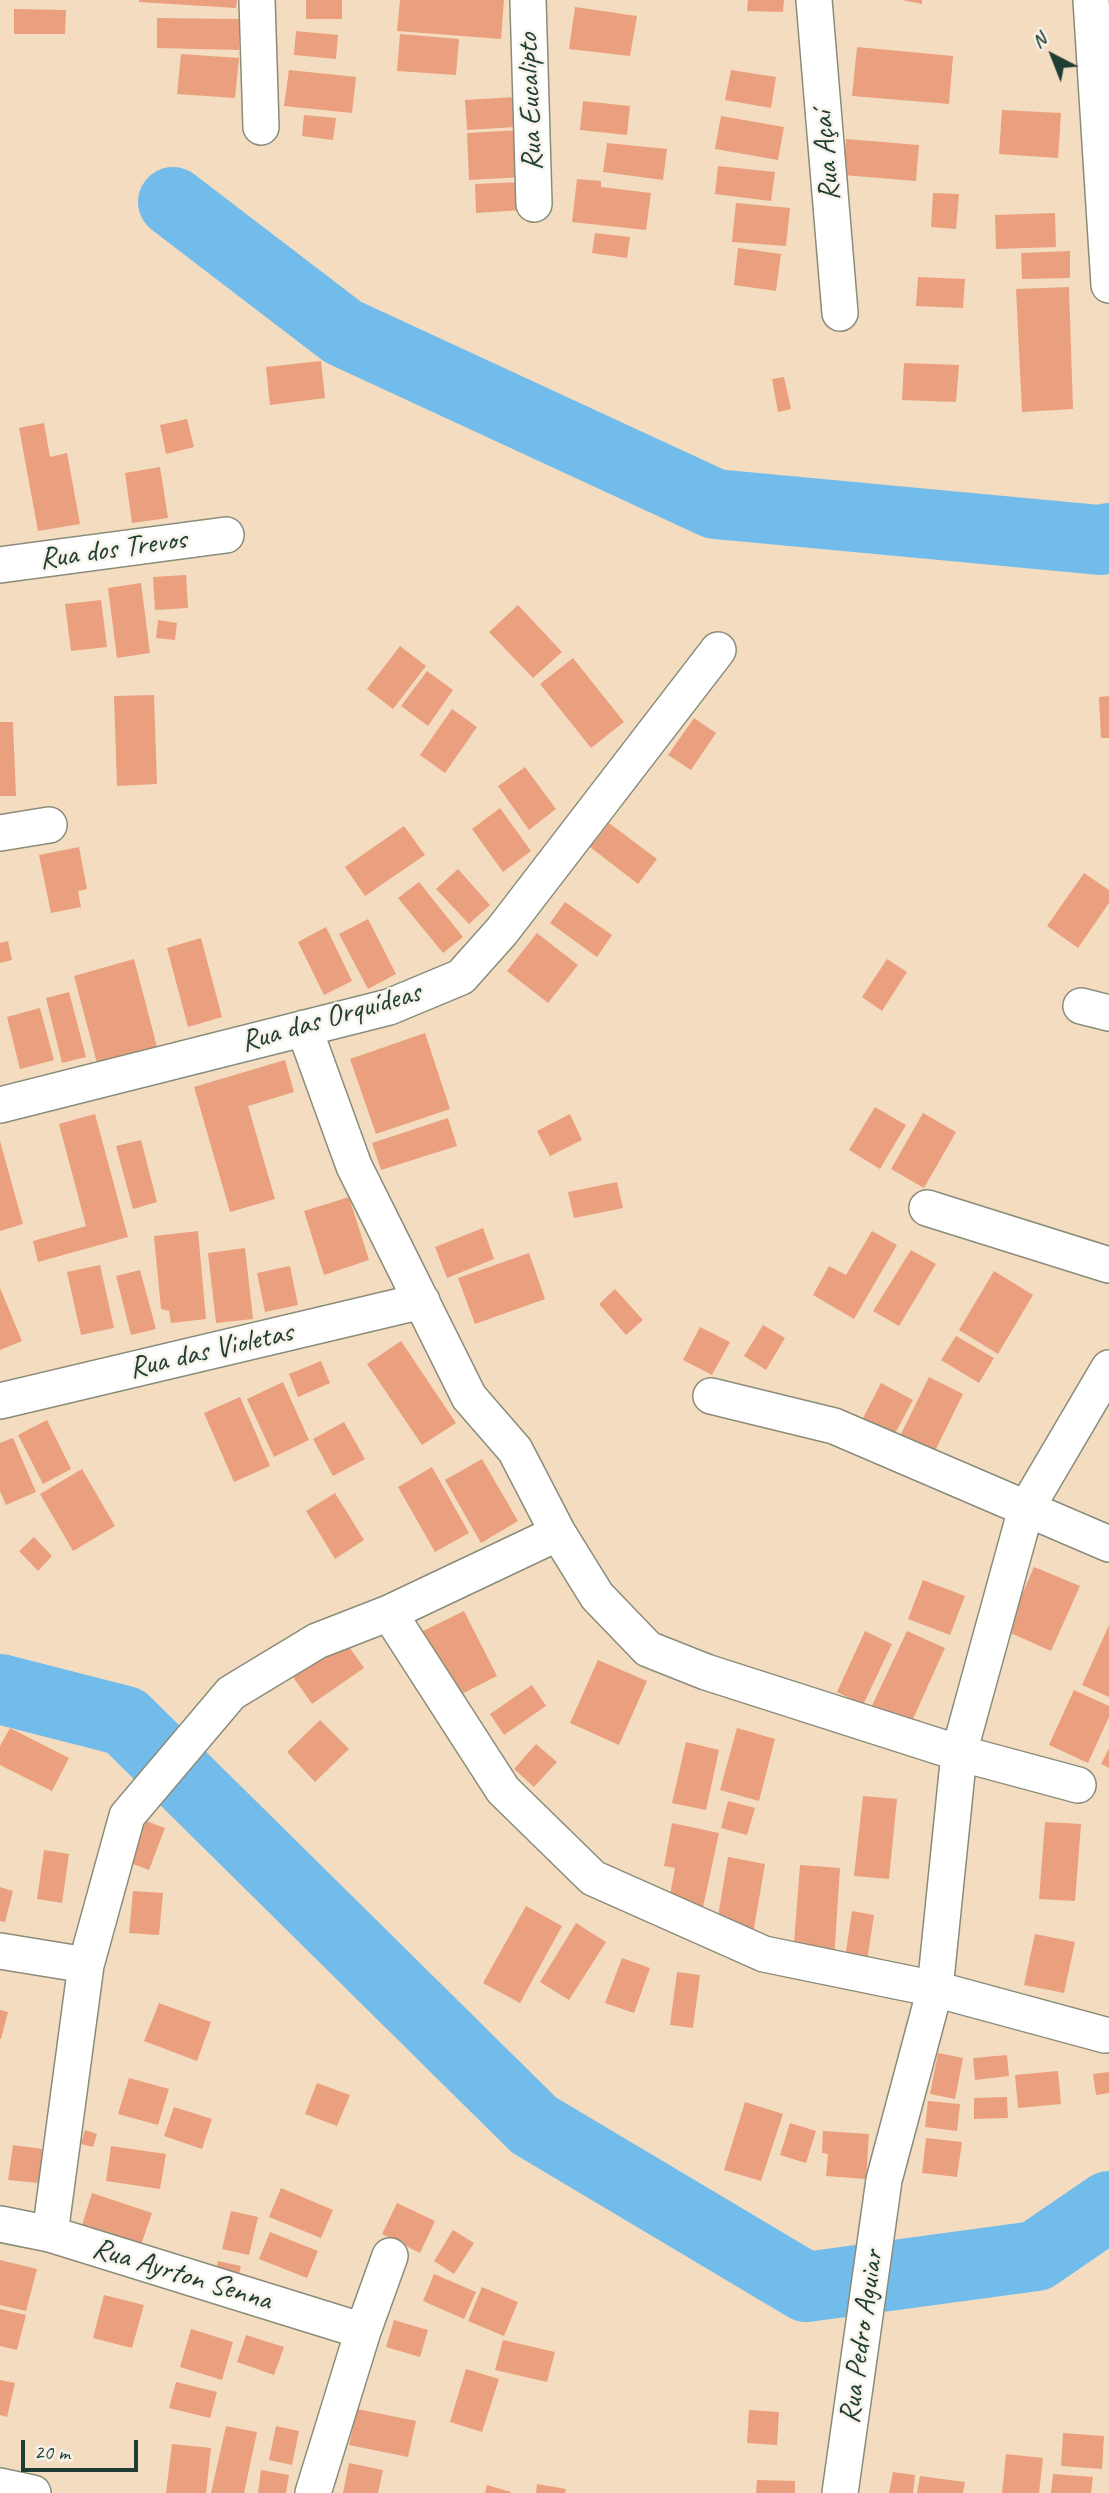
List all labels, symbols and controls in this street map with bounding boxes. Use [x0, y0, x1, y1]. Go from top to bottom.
north arrow [1018, 21, 1088, 91]
text: N [1027, 28, 1051, 53]
street label: Rua Eucalipto [511, 33, 551, 171]
street label: Rua Açaí [805, 110, 849, 202]
street label: Rua dos Trevos [37, 522, 189, 578]
street label: Rua das Orquídeas [237, 975, 425, 1061]
street label: Rua das Violetas [126, 1315, 296, 1387]
street label: Rua Ayrton Senna [88, 2231, 276, 2319]
street label: Rua Pedro Aguiar [832, 2248, 892, 2426]
scale bar [24, 2426, 142, 2470]
text: 20 m [34, 2439, 70, 2465]

